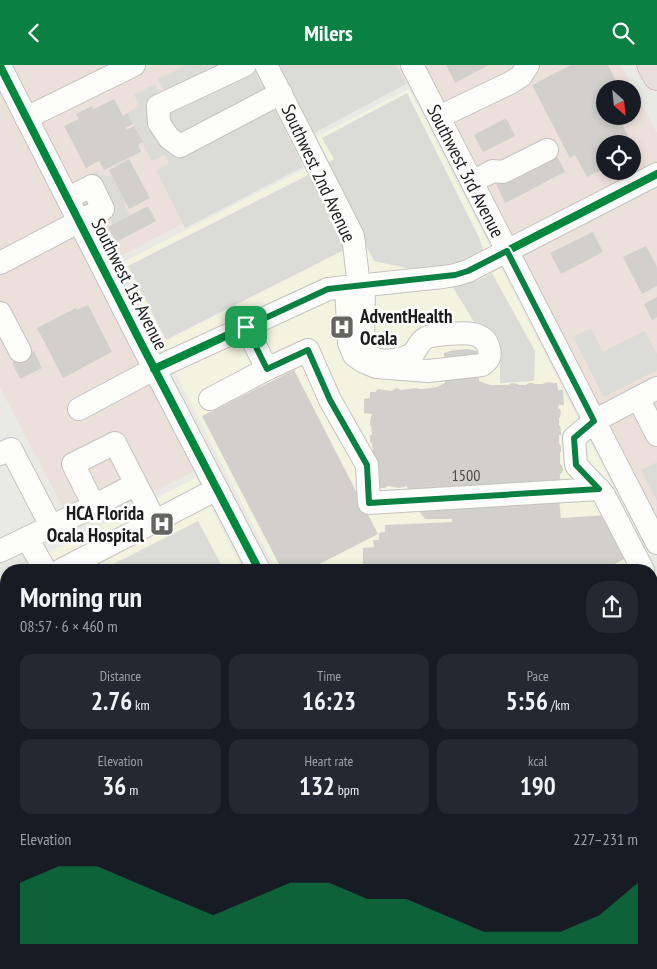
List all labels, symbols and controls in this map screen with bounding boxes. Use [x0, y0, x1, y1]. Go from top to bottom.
icon: back [20, 19, 48, 47]
text: Milers [304, 19, 353, 47]
icon: search [609, 19, 637, 47]
north arrow [596, 80, 641, 125]
map controls [596, 80, 641, 180]
street label: Southwest 2nd Avenue [277, 100, 362, 246]
street label: Southwest 3rd Avenue [422, 100, 510, 242]
button: locate [596, 135, 641, 180]
street label: Southwest 1st Avenue [87, 214, 174, 354]
place label: AdventHealth Ocala [359, 304, 452, 350]
pin [225, 306, 267, 348]
icon: arrive [232, 313, 260, 341]
hospital icon: AdventHealth Ocala [329, 314, 355, 340]
house number: 1500 [452, 465, 480, 485]
place label: HCA Florida Ocala Hospital [47, 501, 144, 547]
hospital icon: HCA Florida Ocala Hospital [149, 511, 175, 537]
text: Morning run [20, 578, 142, 615]
button: share [586, 581, 638, 633]
text: 08:57 · 6 × 460 m [20, 616, 118, 636]
text: Distance [100, 667, 141, 685]
text: Time [317, 667, 341, 685]
text: Pace [527, 667, 549, 685]
text: 2.76 [91, 685, 132, 717]
text: 16:23 [302, 685, 356, 717]
text: 5:56 [506, 685, 548, 717]
text: km [132, 696, 150, 714]
text: /km [548, 696, 570, 714]
text: Elevation [98, 752, 143, 770]
text: Heart rate [305, 752, 353, 770]
text: kcal [528, 752, 547, 770]
text: 36 [102, 770, 126, 802]
text: 132 [299, 770, 335, 802]
text: 190 [520, 770, 556, 802]
text: m [126, 781, 138, 799]
text: bpm [335, 781, 359, 799]
text: Elevation [20, 829, 71, 849]
text: 227–231 m [573, 829, 638, 849]

